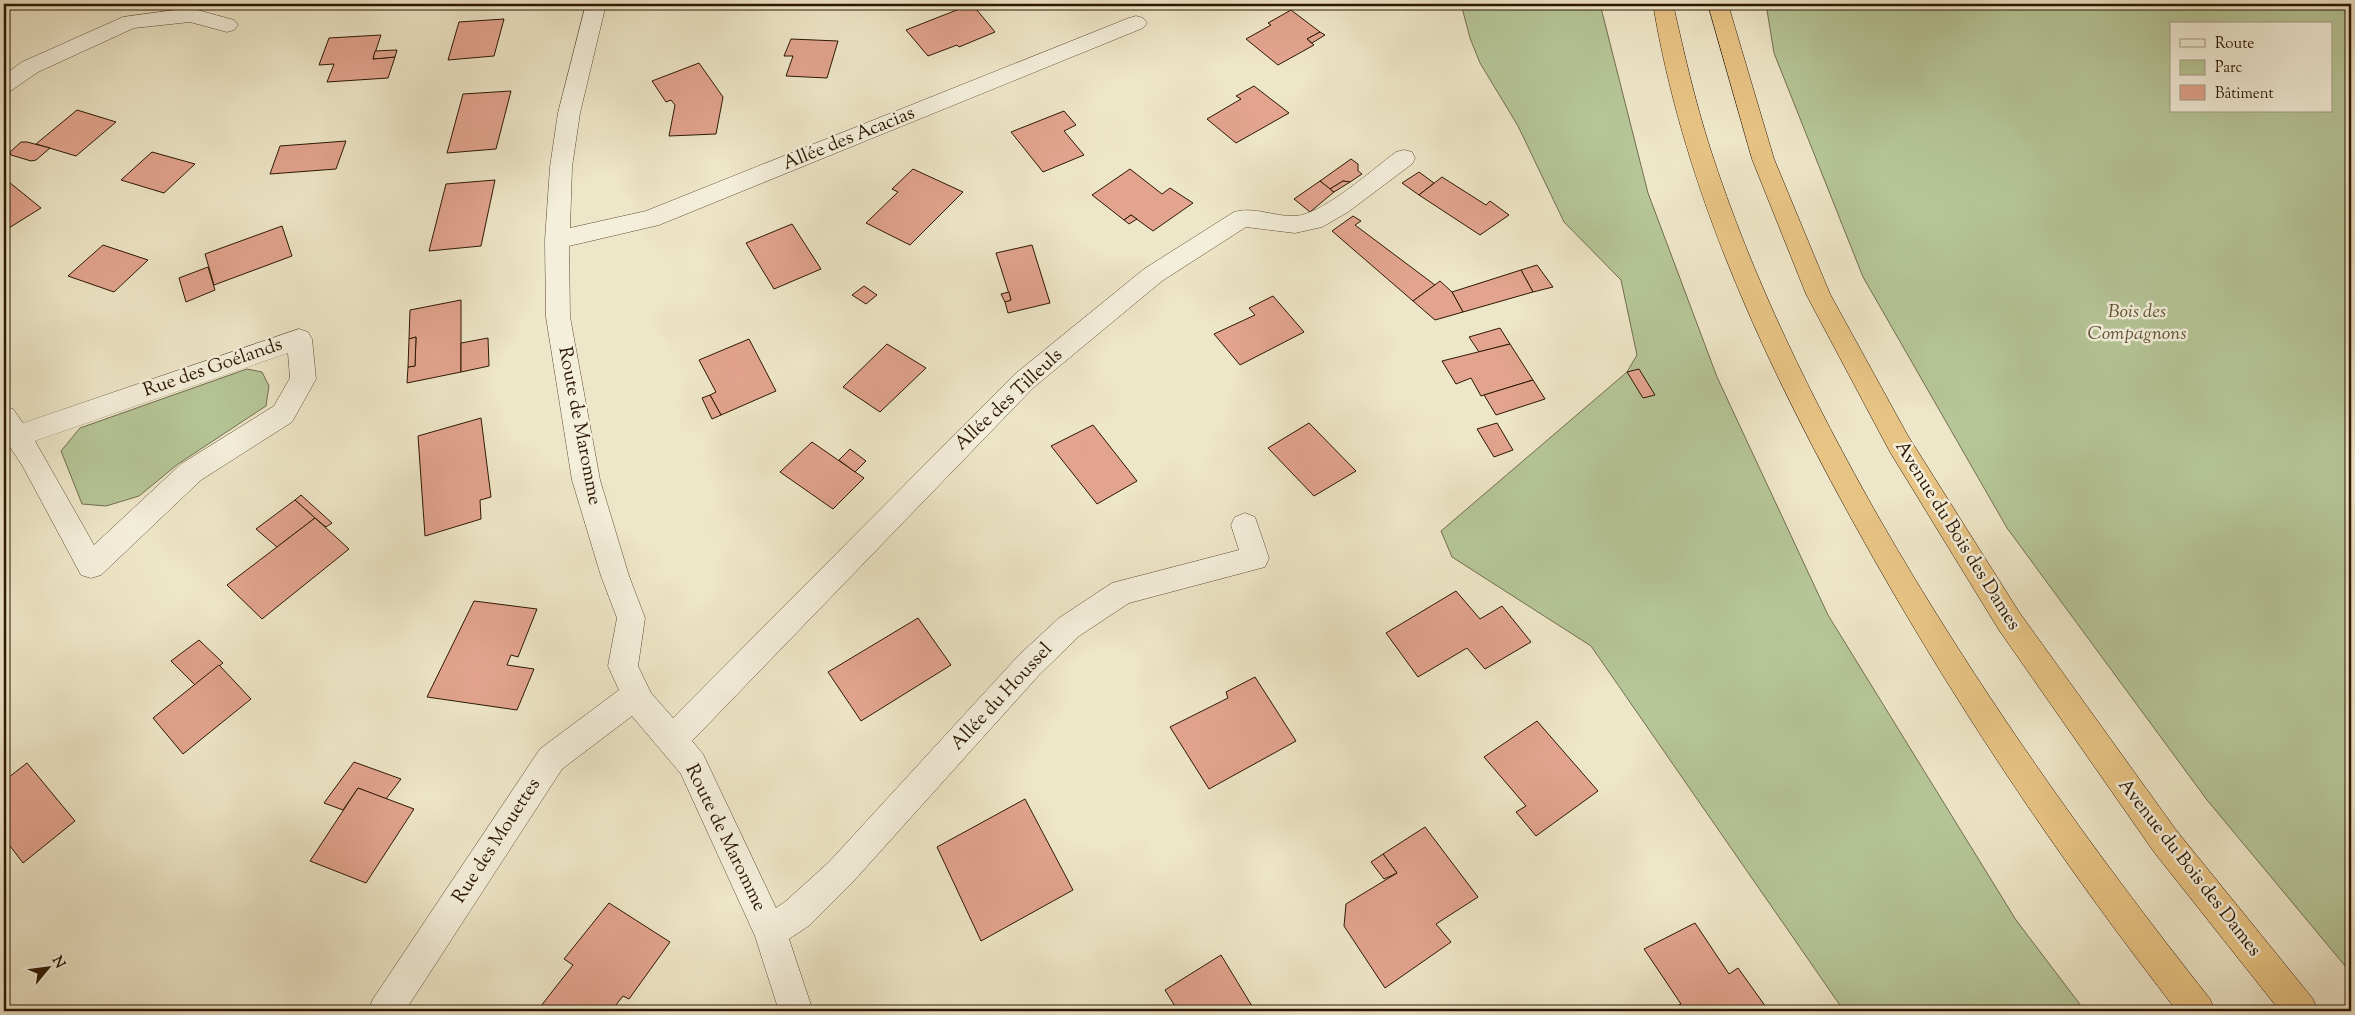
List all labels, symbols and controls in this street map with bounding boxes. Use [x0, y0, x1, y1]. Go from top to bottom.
legend [2170, 22, 2332, 112]
text: Route [2215, 34, 2254, 55]
text: Parc [2215, 58, 2243, 79]
text: Bâtiment [2215, 84, 2274, 105]
street label: Allée des Acacias [779, 100, 919, 178]
park label: Bois des Compagnons [2087, 299, 2187, 348]
street label: Rue des Goélands [140, 331, 286, 405]
street label: Allée des Tilleuls [949, 343, 1069, 457]
street label: Route de Maromme [550, 344, 608, 508]
street label: Avenue du Bois des Dames [1888, 436, 2026, 636]
street label: Allée du Houssel [945, 637, 1059, 757]
street label: Route de Maromme [678, 760, 772, 916]
street label: Rue des Mouettes [446, 773, 548, 909]
street label: Avenue du Bois des Dames [2111, 773, 2267, 963]
north arrow [22, 942, 72, 992]
text: N [46, 953, 69, 972]

